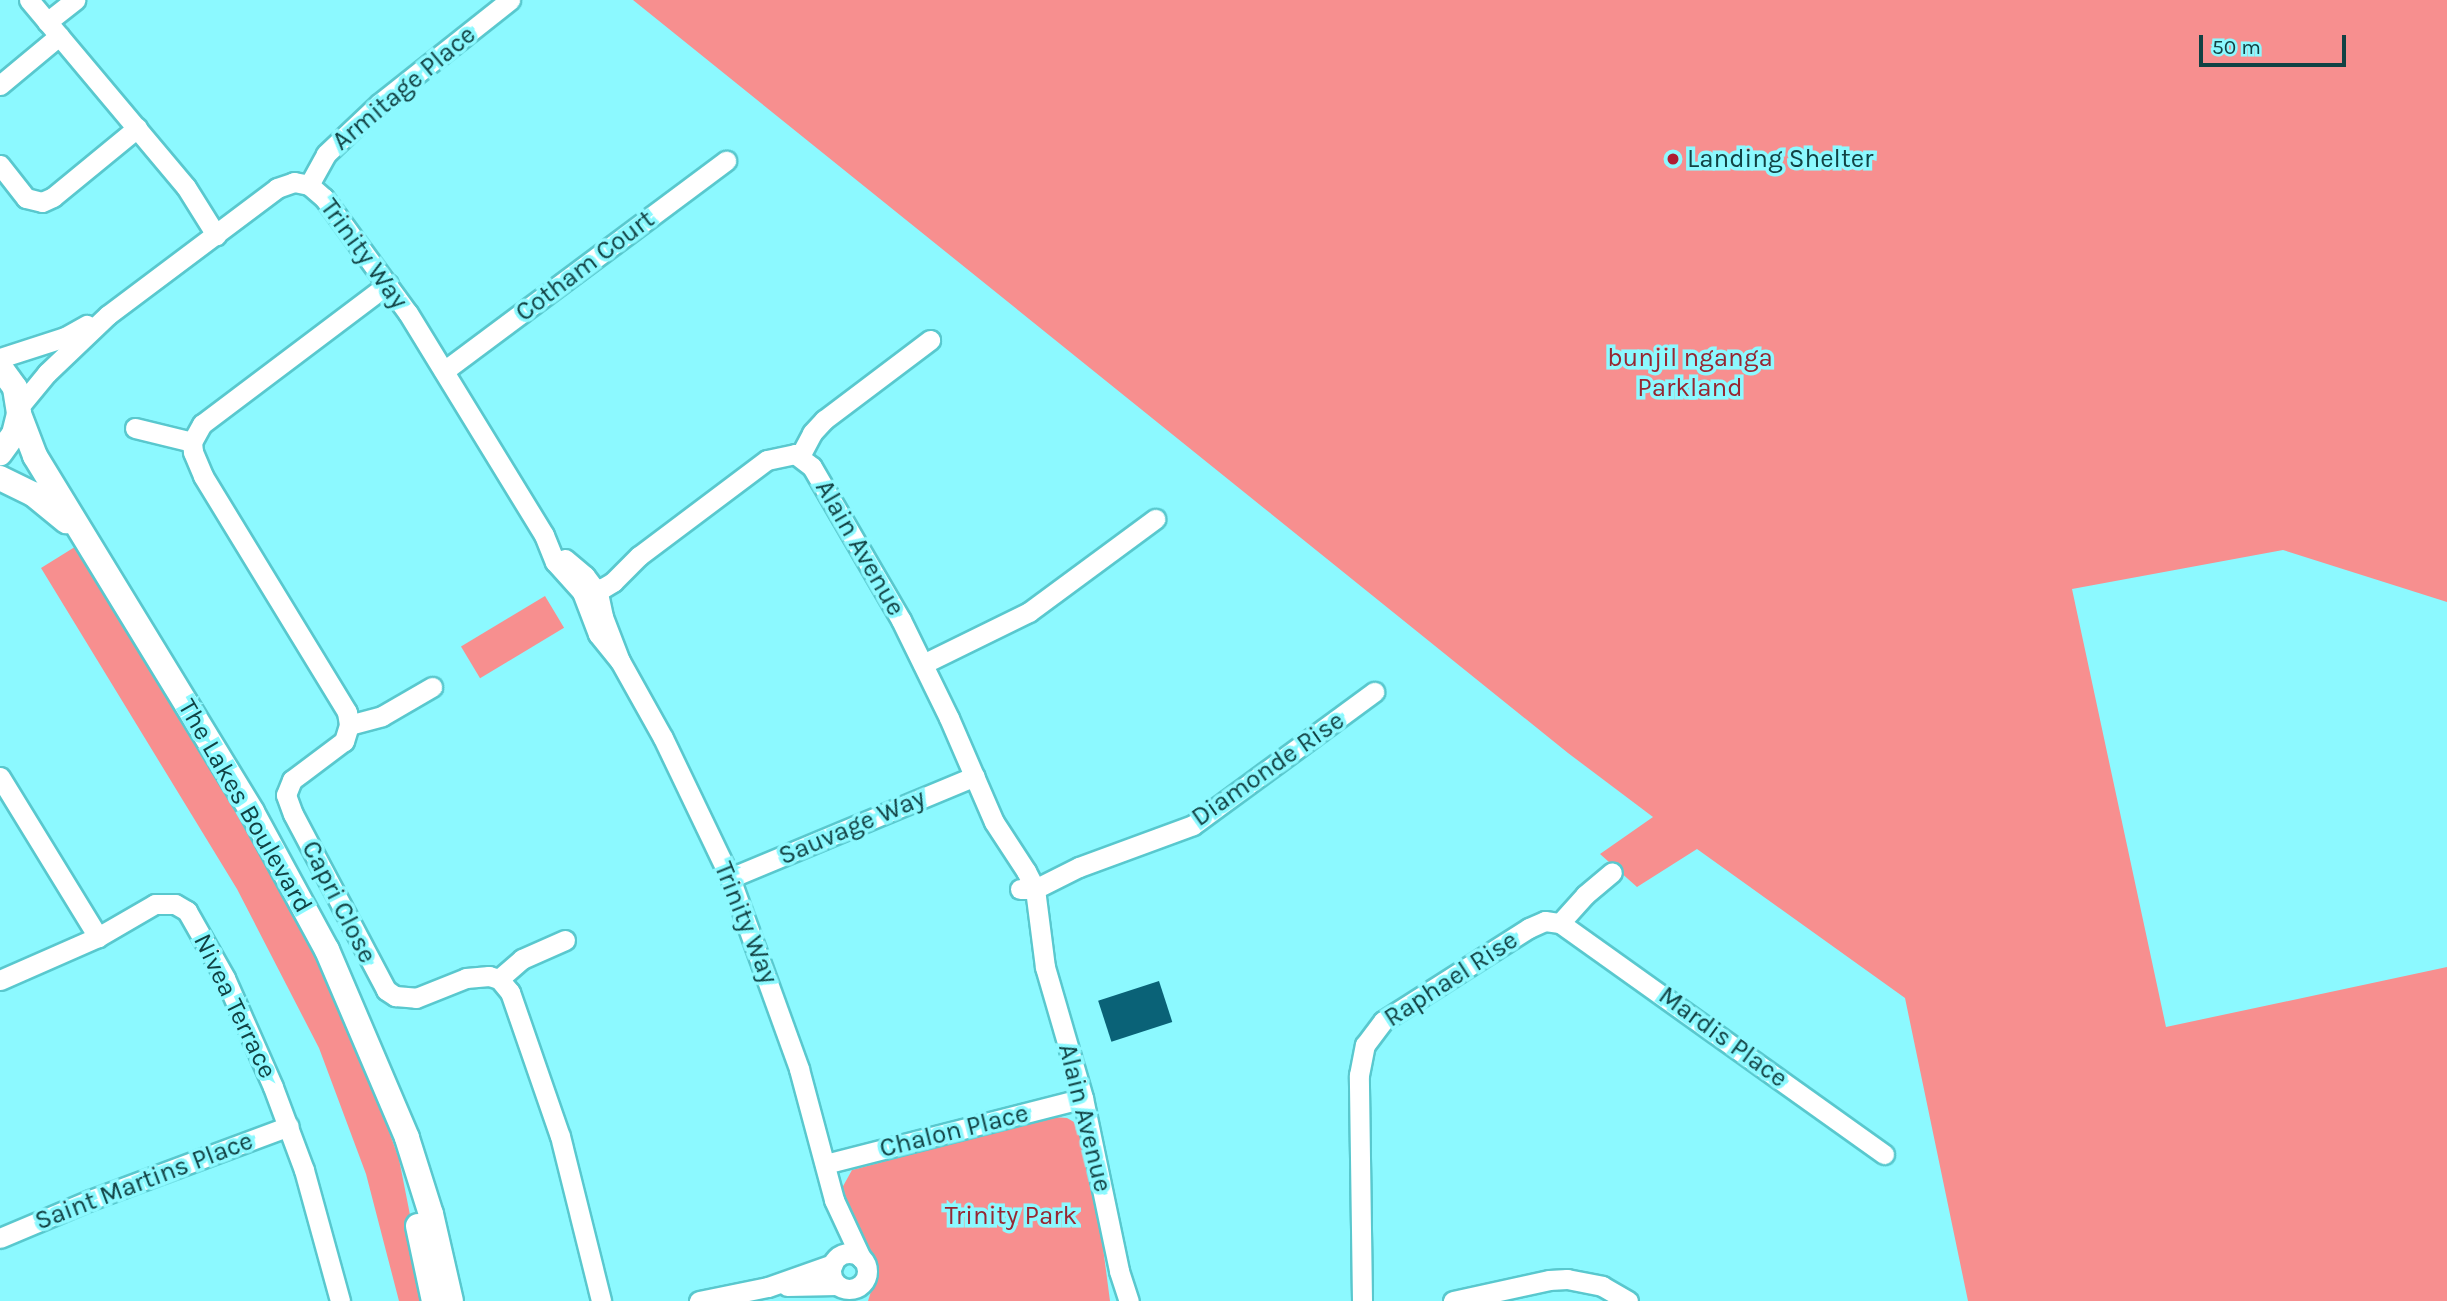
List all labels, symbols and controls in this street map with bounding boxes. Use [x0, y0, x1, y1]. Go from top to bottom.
street label: Armitage Place [326, 19, 482, 157]
scale bar [2202, 21, 2349, 65]
text: 50 m [2212, 35, 2261, 59]
place label: Landing Shelter [1687, 143, 1873, 175]
marker: Landing Shelter [1665, 151, 1681, 167]
street label: Trinity Way [314, 193, 414, 315]
street label: Cotham Court [510, 204, 660, 328]
park label: bunjil nganga Parkland [1607, 342, 1773, 404]
street label: Alain Avenue [809, 475, 911, 621]
street label: The Lakes Boulevard [171, 694, 319, 918]
street label: Diamonde Rise [1186, 705, 1350, 833]
street label: Sauvage Way [774, 782, 930, 872]
street label: Capri Close [295, 836, 383, 968]
street label: Trinity Way [707, 858, 785, 988]
street label: Raphael Rise [1378, 924, 1524, 1034]
street label: Nivea Terrace [187, 929, 283, 1083]
street label: Mardis Place [1653, 980, 1793, 1094]
street label: Alain Avenue [1052, 1041, 1118, 1195]
street label: Chalon Place [876, 1097, 1032, 1165]
street label: Saint Martins Place [31, 1125, 257, 1237]
park label: Trinity Park [945, 1200, 1077, 1232]

